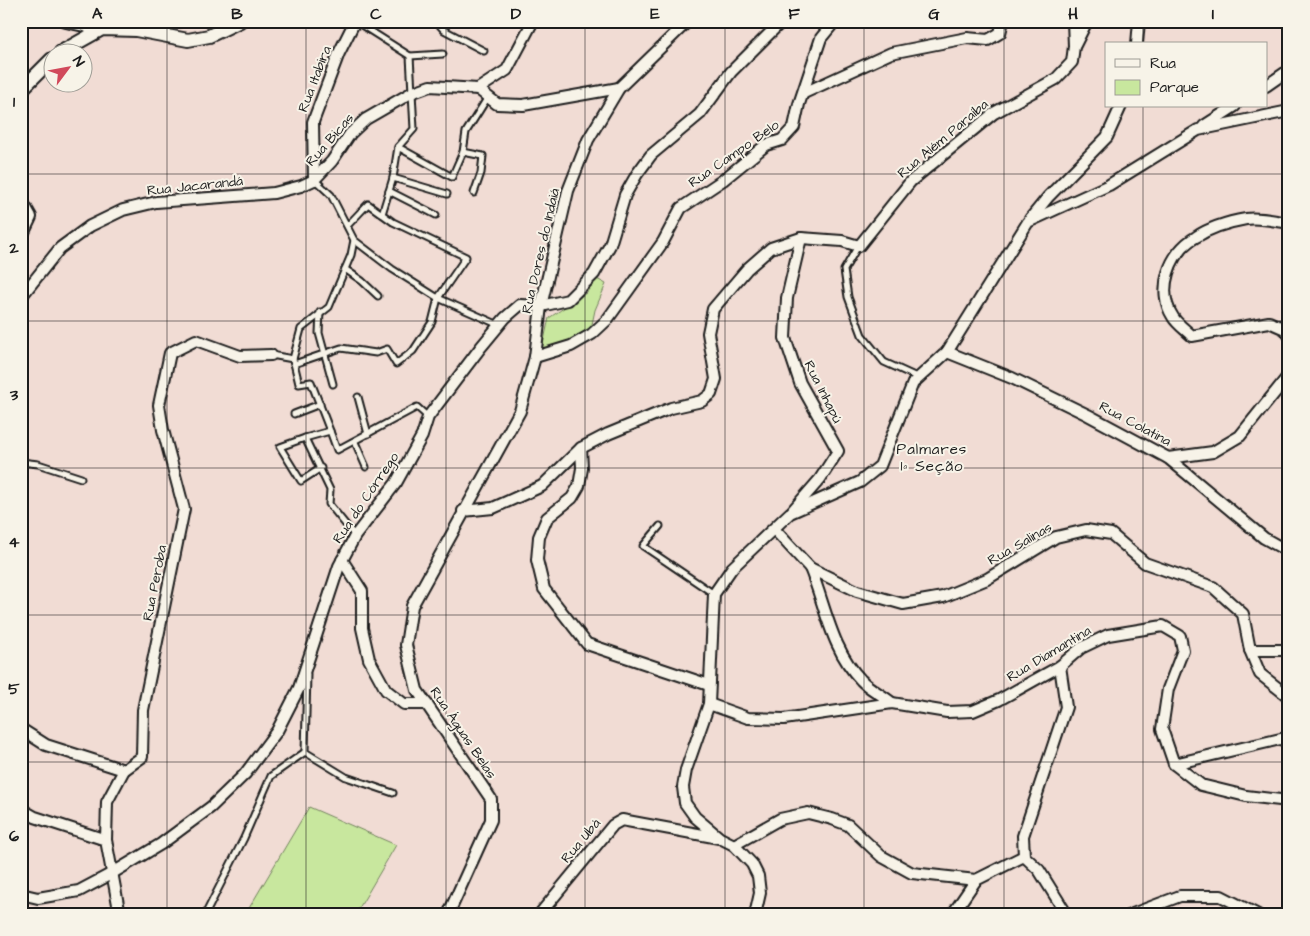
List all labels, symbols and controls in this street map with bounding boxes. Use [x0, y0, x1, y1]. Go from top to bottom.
text: A [92, 3, 103, 25]
text: B [231, 3, 243, 25]
text: C [370, 3, 382, 25]
text: D [511, 3, 522, 25]
text: E [650, 3, 660, 25]
text: F [788, 3, 800, 25]
text: G [928, 3, 940, 25]
text: H [1068, 3, 1078, 25]
text: I [1212, 3, 1214, 25]
north arrow [42, 42, 92, 92]
legend [1105, 42, 1268, 108]
street label: Rua Itabira [293, 43, 337, 115]
text: N [67, 53, 89, 71]
text: Rua [1150, 53, 1176, 74]
text: Parque [1150, 77, 1199, 98]
text: 1 [13, 91, 16, 113]
street label: Rua Além Paraíba [893, 95, 993, 183]
street label: Rua Bicas [301, 109, 359, 171]
street label: Rua Campo Belo [685, 115, 784, 193]
street label: Rua Jacarandá [146, 171, 244, 201]
street label: Rua Dores do Indaiá [517, 186, 565, 316]
text: 2 [8, 237, 19, 259]
street label: Rua Inhapú [799, 357, 847, 427]
text: 3 [9, 384, 19, 406]
street label: Rua Colatina [1095, 397, 1175, 451]
district label: Palmares 1ª Seção [897, 439, 967, 477]
street label: Rua do Córrego [328, 448, 404, 548]
street label: Rua Salinas [984, 517, 1056, 571]
text: 4 [9, 531, 20, 553]
street label: Rua Peroba [138, 543, 172, 623]
street label: Rua Diamantina [1003, 621, 1095, 687]
text: 5 [8, 678, 20, 700]
street label: Rua Águas Belas [425, 683, 501, 783]
street label: Rua Ubá [556, 814, 606, 868]
text: 6 [9, 825, 19, 847]

